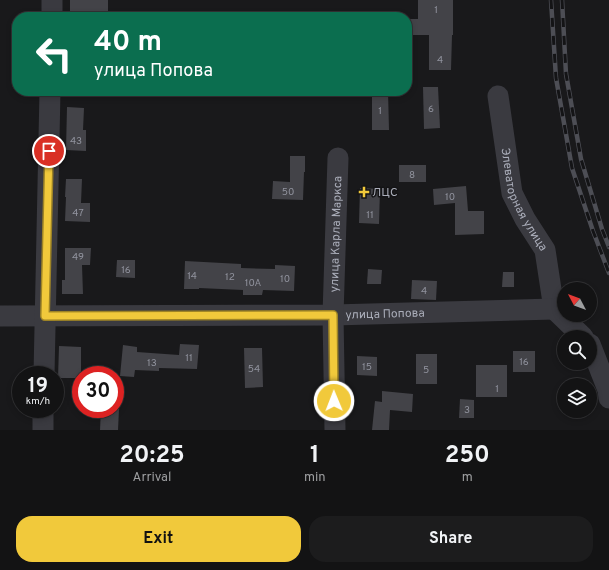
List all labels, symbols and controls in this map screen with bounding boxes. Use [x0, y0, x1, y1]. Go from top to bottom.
house number: 1 [434, 4, 438, 17]
text: 40 m [94, 25, 162, 61]
icon: left [28, 28, 80, 80]
house number: 4 [437, 54, 443, 67]
text: улица Попова [94, 60, 213, 83]
house number: 6 [428, 103, 434, 116]
house number: 1 [378, 105, 382, 118]
pin [32, 134, 66, 168]
house number: 43 [70, 135, 82, 148]
icon: arrive [38, 140, 60, 162]
street label: Элеваторная улица [497, 147, 551, 255]
house number: 8 [409, 169, 415, 182]
street label: улица Карла Маркса [327, 175, 346, 293]
place label: ЛЦС [372, 185, 398, 201]
house number: 50 [282, 186, 294, 199]
marker: ЛЦС [359, 187, 369, 197]
house number: 10 [445, 191, 455, 204]
house number: 47 [72, 207, 84, 220]
house number: 11 [366, 209, 374, 222]
house number: 49 [72, 251, 84, 264]
house number: 16 [121, 264, 131, 277]
house number: 14 [187, 270, 197, 283]
house number: 12 [225, 271, 235, 284]
house number: 10 [280, 273, 290, 286]
house number: 10А [245, 277, 262, 290]
north arrow [557, 282, 597, 322]
map controls [557, 282, 597, 418]
house number: 4 [421, 285, 427, 298]
street label: улица Попова [345, 306, 425, 324]
button: search [557, 330, 597, 370]
house number: 11 [185, 352, 193, 365]
house number: 16 [519, 356, 529, 369]
house number: 13 [147, 357, 157, 370]
house number: 15 [362, 361, 372, 374]
house number: 54 [248, 363, 260, 376]
house number: 5 [423, 364, 429, 377]
speed limit sign: 30 [72, 366, 124, 418]
text: 19 [28, 374, 48, 400]
button: layers [557, 378, 597, 418]
position arrow [313, 380, 355, 422]
house number: 1 [495, 383, 499, 396]
text: km/h [26, 395, 50, 408]
house number: 3 [464, 404, 470, 417]
text: 20:25 [119, 441, 185, 471]
text: 1 [310, 441, 320, 471]
text: 250 [445, 441, 490, 471]
text: Arrival [133, 470, 171, 486]
text: min [304, 470, 326, 486]
text: m [462, 470, 473, 486]
button: Exit [16, 516, 301, 562]
button: Share [309, 516, 593, 562]

